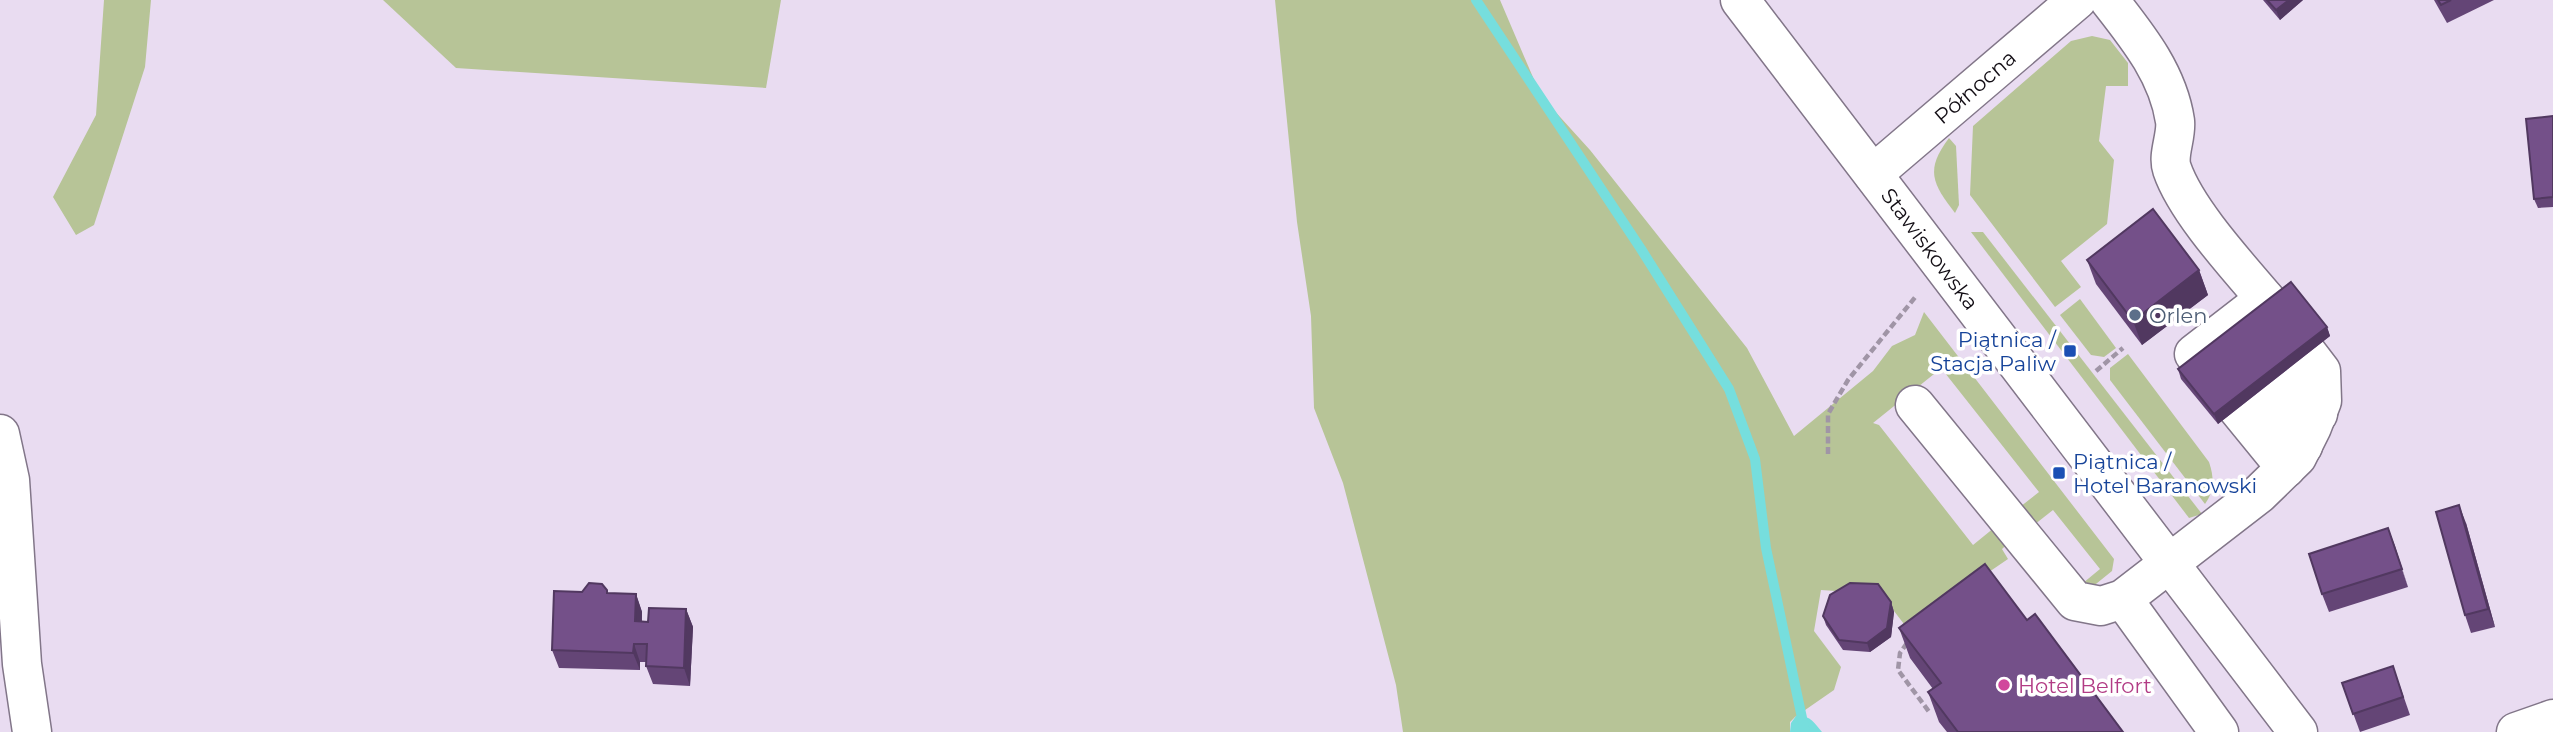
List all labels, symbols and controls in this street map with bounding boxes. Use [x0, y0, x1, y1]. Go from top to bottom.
street label: Północna [1929, 45, 2021, 129]
street label: Stawiskowska [1876, 183, 1984, 315]
place label: Orlen [2149, 303, 2207, 328]
marker: Orlen [2127, 307, 2143, 323]
place label: Piątnica / Stacja Paliw [1930, 327, 2057, 376]
marker: Piątnica / Stacja Paliw [2062, 343, 2078, 359]
place label: Piątnica / Hotel Baranowski [2073, 449, 2257, 498]
marker: Piątnica / Hotel Baranowski [2051, 465, 2067, 481]
place label: Hotel Belfort [2018, 673, 2152, 698]
marker: Hotel Belfort [1996, 677, 2012, 693]

